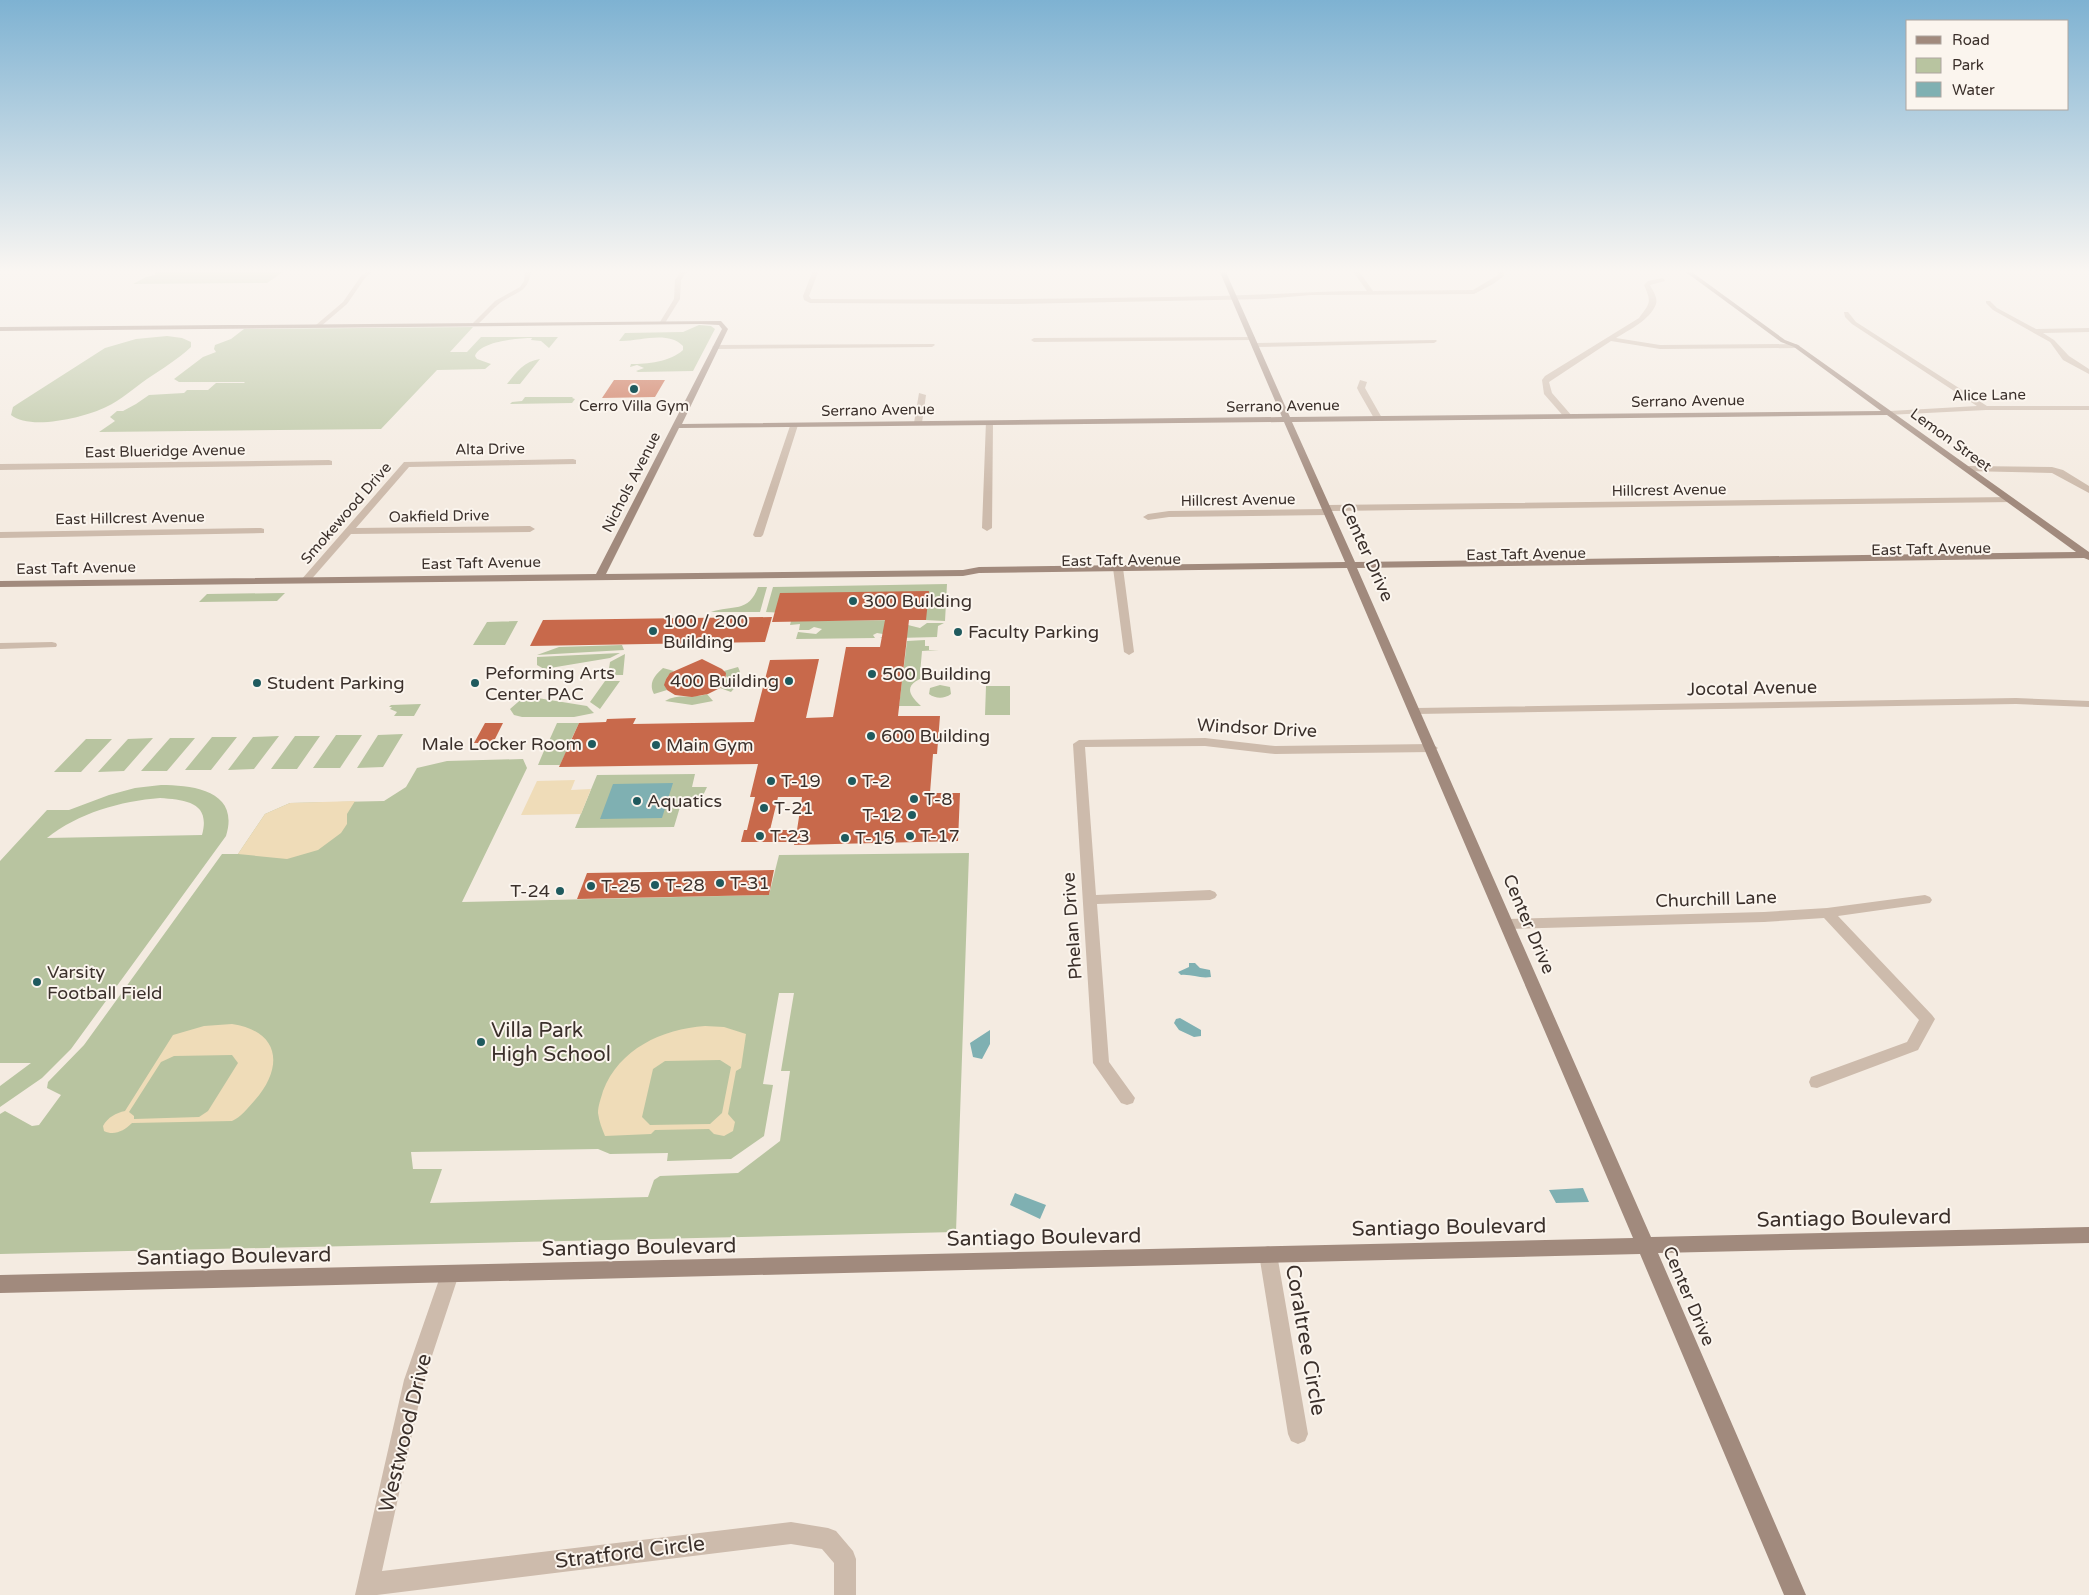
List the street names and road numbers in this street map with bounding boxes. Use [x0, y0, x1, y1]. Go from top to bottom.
street label: Alice Lane [1952, 385, 2026, 405]
street label: Serrano Avenue [1631, 391, 1745, 411]
street label: Serrano Avenue [1226, 396, 1340, 416]
street label: Serrano Avenue [821, 400, 935, 420]
street label: Lemon Street [1907, 405, 1995, 476]
street label: Nichols Avenue [598, 429, 664, 535]
street label: Alta Drive [455, 439, 525, 459]
street label: East Blueridge Avenue [84, 441, 246, 461]
street label: Smokewood Drive [297, 458, 395, 568]
street label: Hillcrest Avenue [1611, 480, 1727, 500]
street label: Hillcrest Avenue [1180, 490, 1296, 510]
street label: Center Drive [1335, 499, 1399, 605]
street label: Oakfield Drive [388, 506, 490, 526]
street label: East Hillcrest Avenue [55, 508, 205, 528]
street label: East Taft Avenue [1871, 539, 1991, 559]
street label: East Taft Avenue [1466, 544, 1586, 564]
street label: East Taft Avenue [1061, 550, 1181, 570]
street label: East Taft Avenue [421, 553, 541, 573]
street label: East Taft Avenue [16, 558, 136, 578]
street label: Jocotal Avenue [1687, 676, 1817, 700]
street label: Windsor Drive [1196, 714, 1318, 742]
street label: Center Drive [1498, 871, 1560, 977]
street label: Phelan Drive [1057, 872, 1087, 980]
street label: Churchill Lane [1655, 886, 1777, 912]
street label: Santiago Boulevard [1757, 1204, 1952, 1233]
street label: Santiago Boulevard [1352, 1213, 1547, 1242]
street label: Santiago Boulevard [947, 1223, 1142, 1252]
street label: Santiago Boulevard [542, 1233, 737, 1262]
street label: Santiago Boulevard [137, 1242, 332, 1271]
street label: Center Drive [1658, 1243, 1720, 1349]
street label: Coraltree Circle [1280, 1263, 1331, 1418]
street label: Westwood Drive [374, 1351, 437, 1515]
street label: Stratford Circle [554, 1531, 706, 1574]

